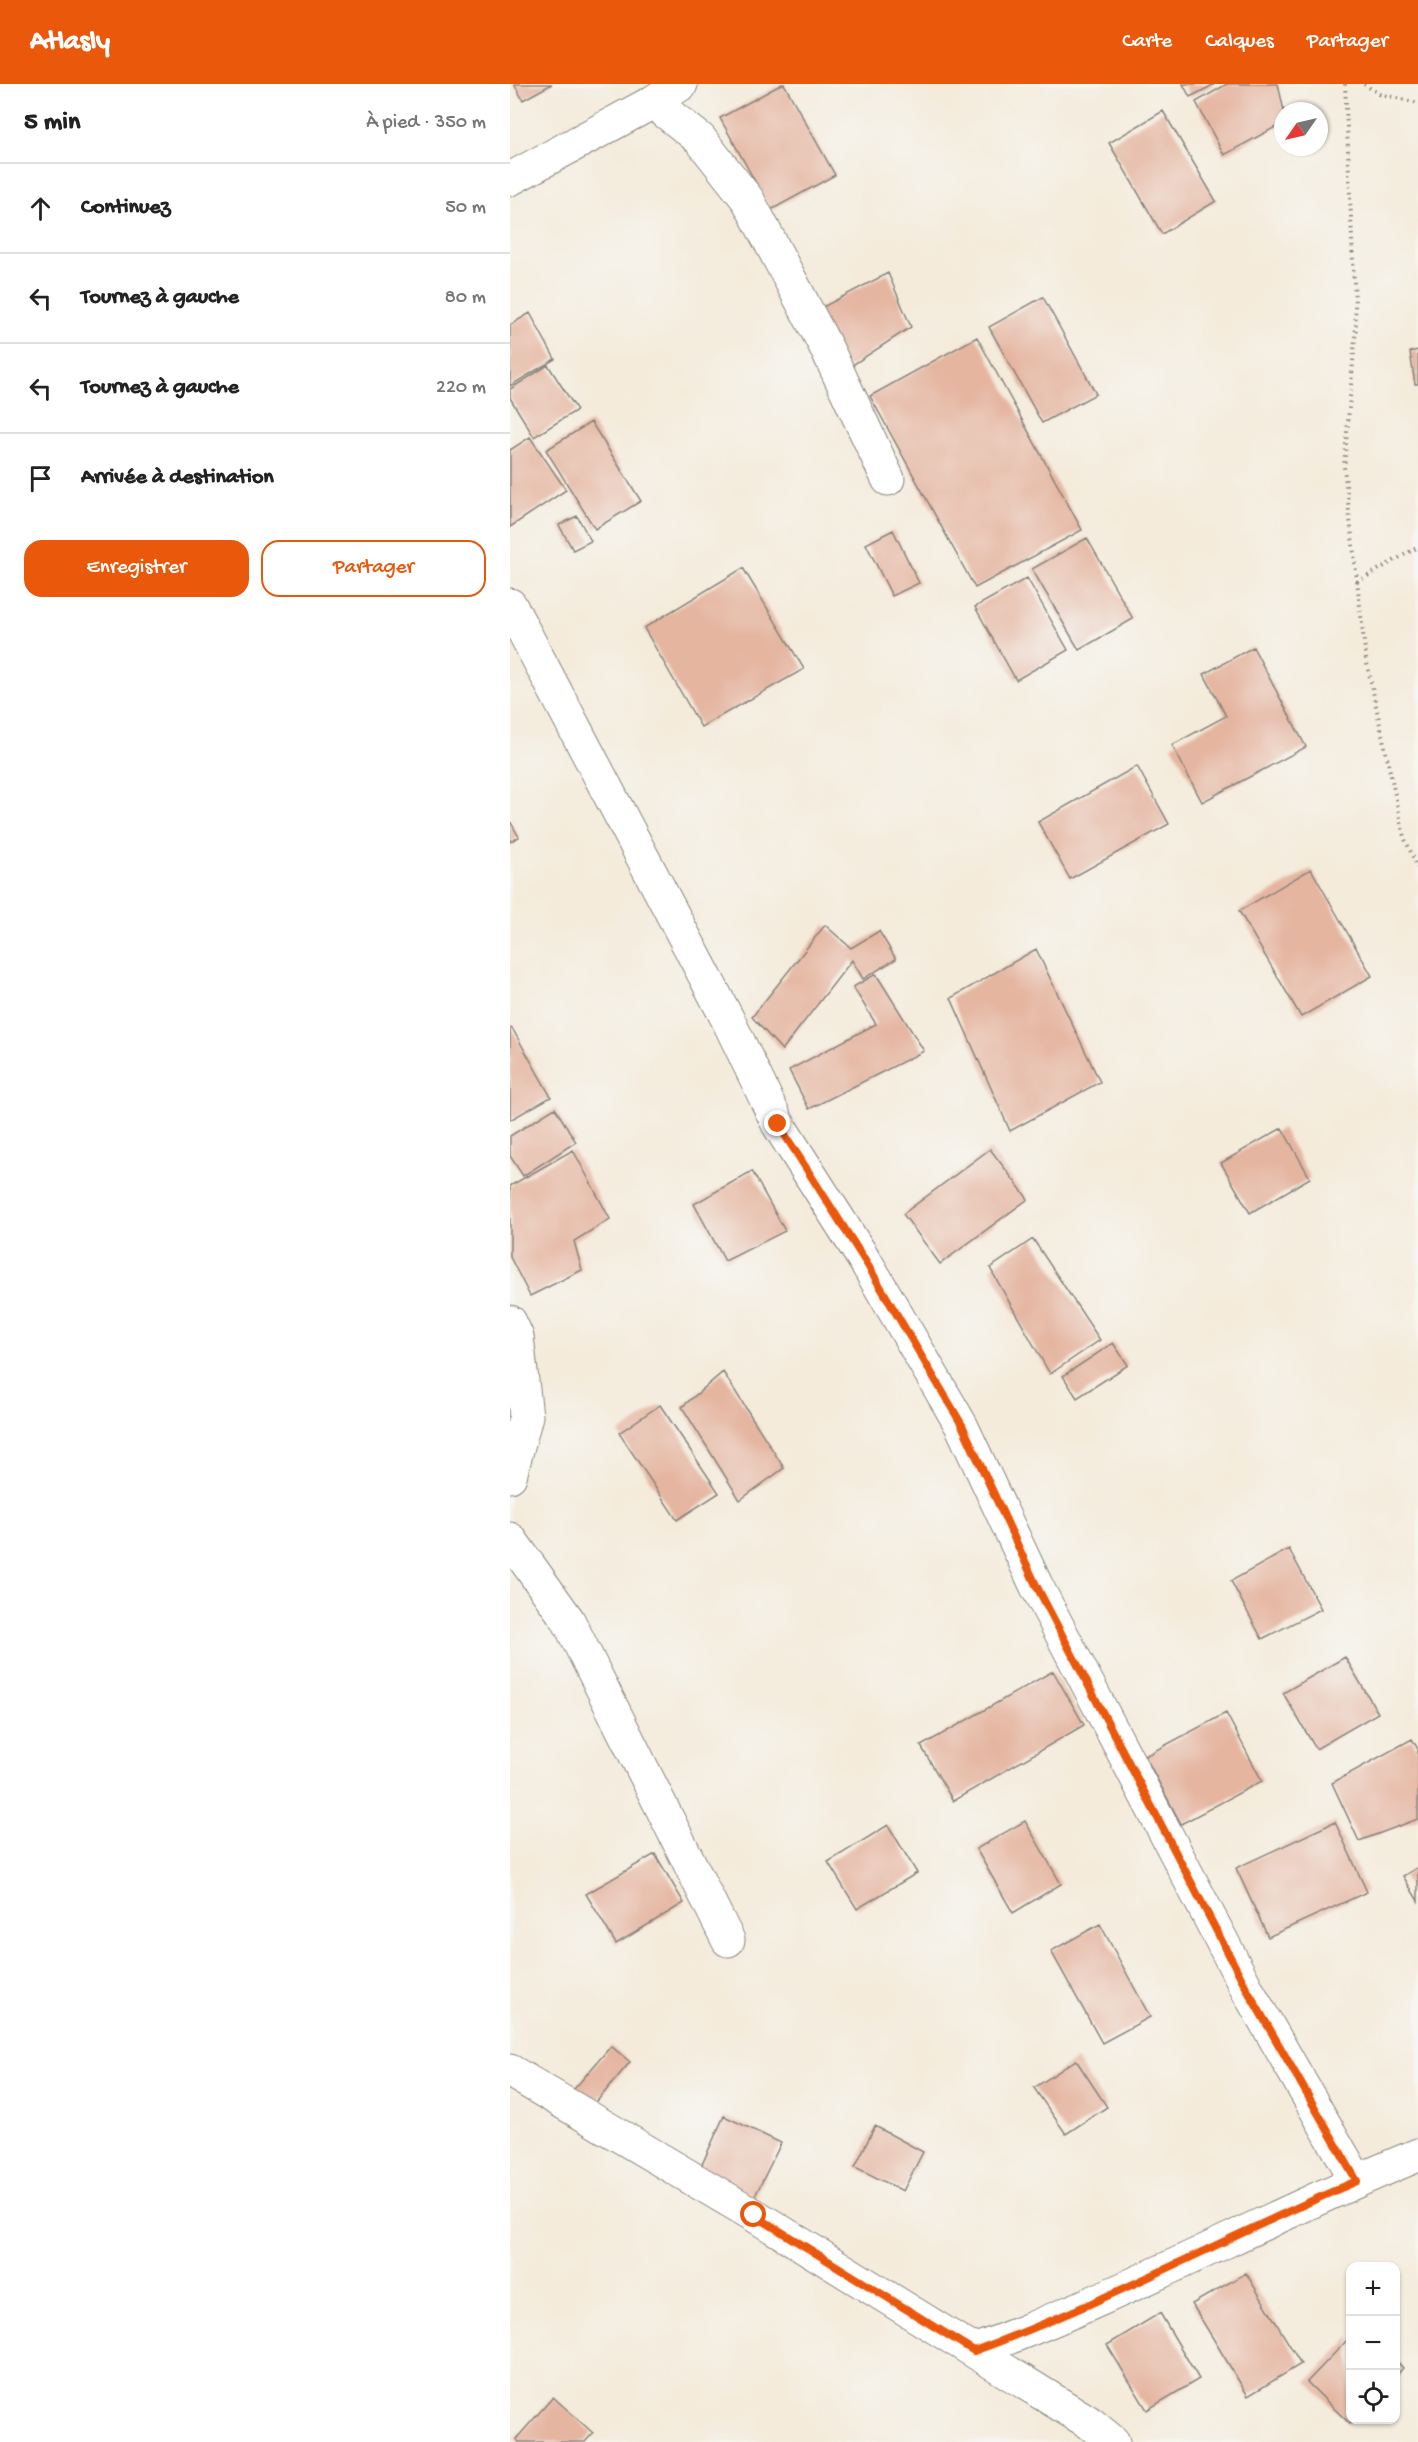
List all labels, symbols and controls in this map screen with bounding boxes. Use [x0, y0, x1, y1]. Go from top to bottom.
text: Atlasly [30, 26, 110, 59]
text: Carte [1122, 30, 1172, 55]
text: Calques [1205, 30, 1274, 55]
text: Partager [1307, 30, 1388, 55]
north arrow [1274, 102, 1328, 156]
text: 5 min [24, 108, 80, 139]
text: À pied · 350 m [366, 112, 486, 135]
icon: ahead [24, 192, 57, 225]
text: Continuez [81, 195, 170, 221]
text: 50 m [445, 197, 486, 220]
icon: left [24, 282, 57, 315]
text: Tournez à gauche [81, 285, 239, 311]
text: 80 m [445, 287, 486, 310]
icon: left [24, 372, 57, 405]
text: Tournez à gauche [81, 375, 239, 401]
text: 220 m [436, 377, 486, 400]
icon: arrive [24, 462, 57, 495]
text: Arrivée à destination [81, 465, 274, 491]
button: Enregistrer [24, 540, 249, 597]
button: Partager [261, 540, 486, 597]
route end [764, 1110, 790, 1136]
route start [740, 2201, 766, 2227]
map controls [1346, 2262, 1400, 2424]
button: + [1346, 2262, 1400, 2316]
button: − [1346, 2316, 1400, 2370]
button: locate [1346, 2370, 1400, 2424]

